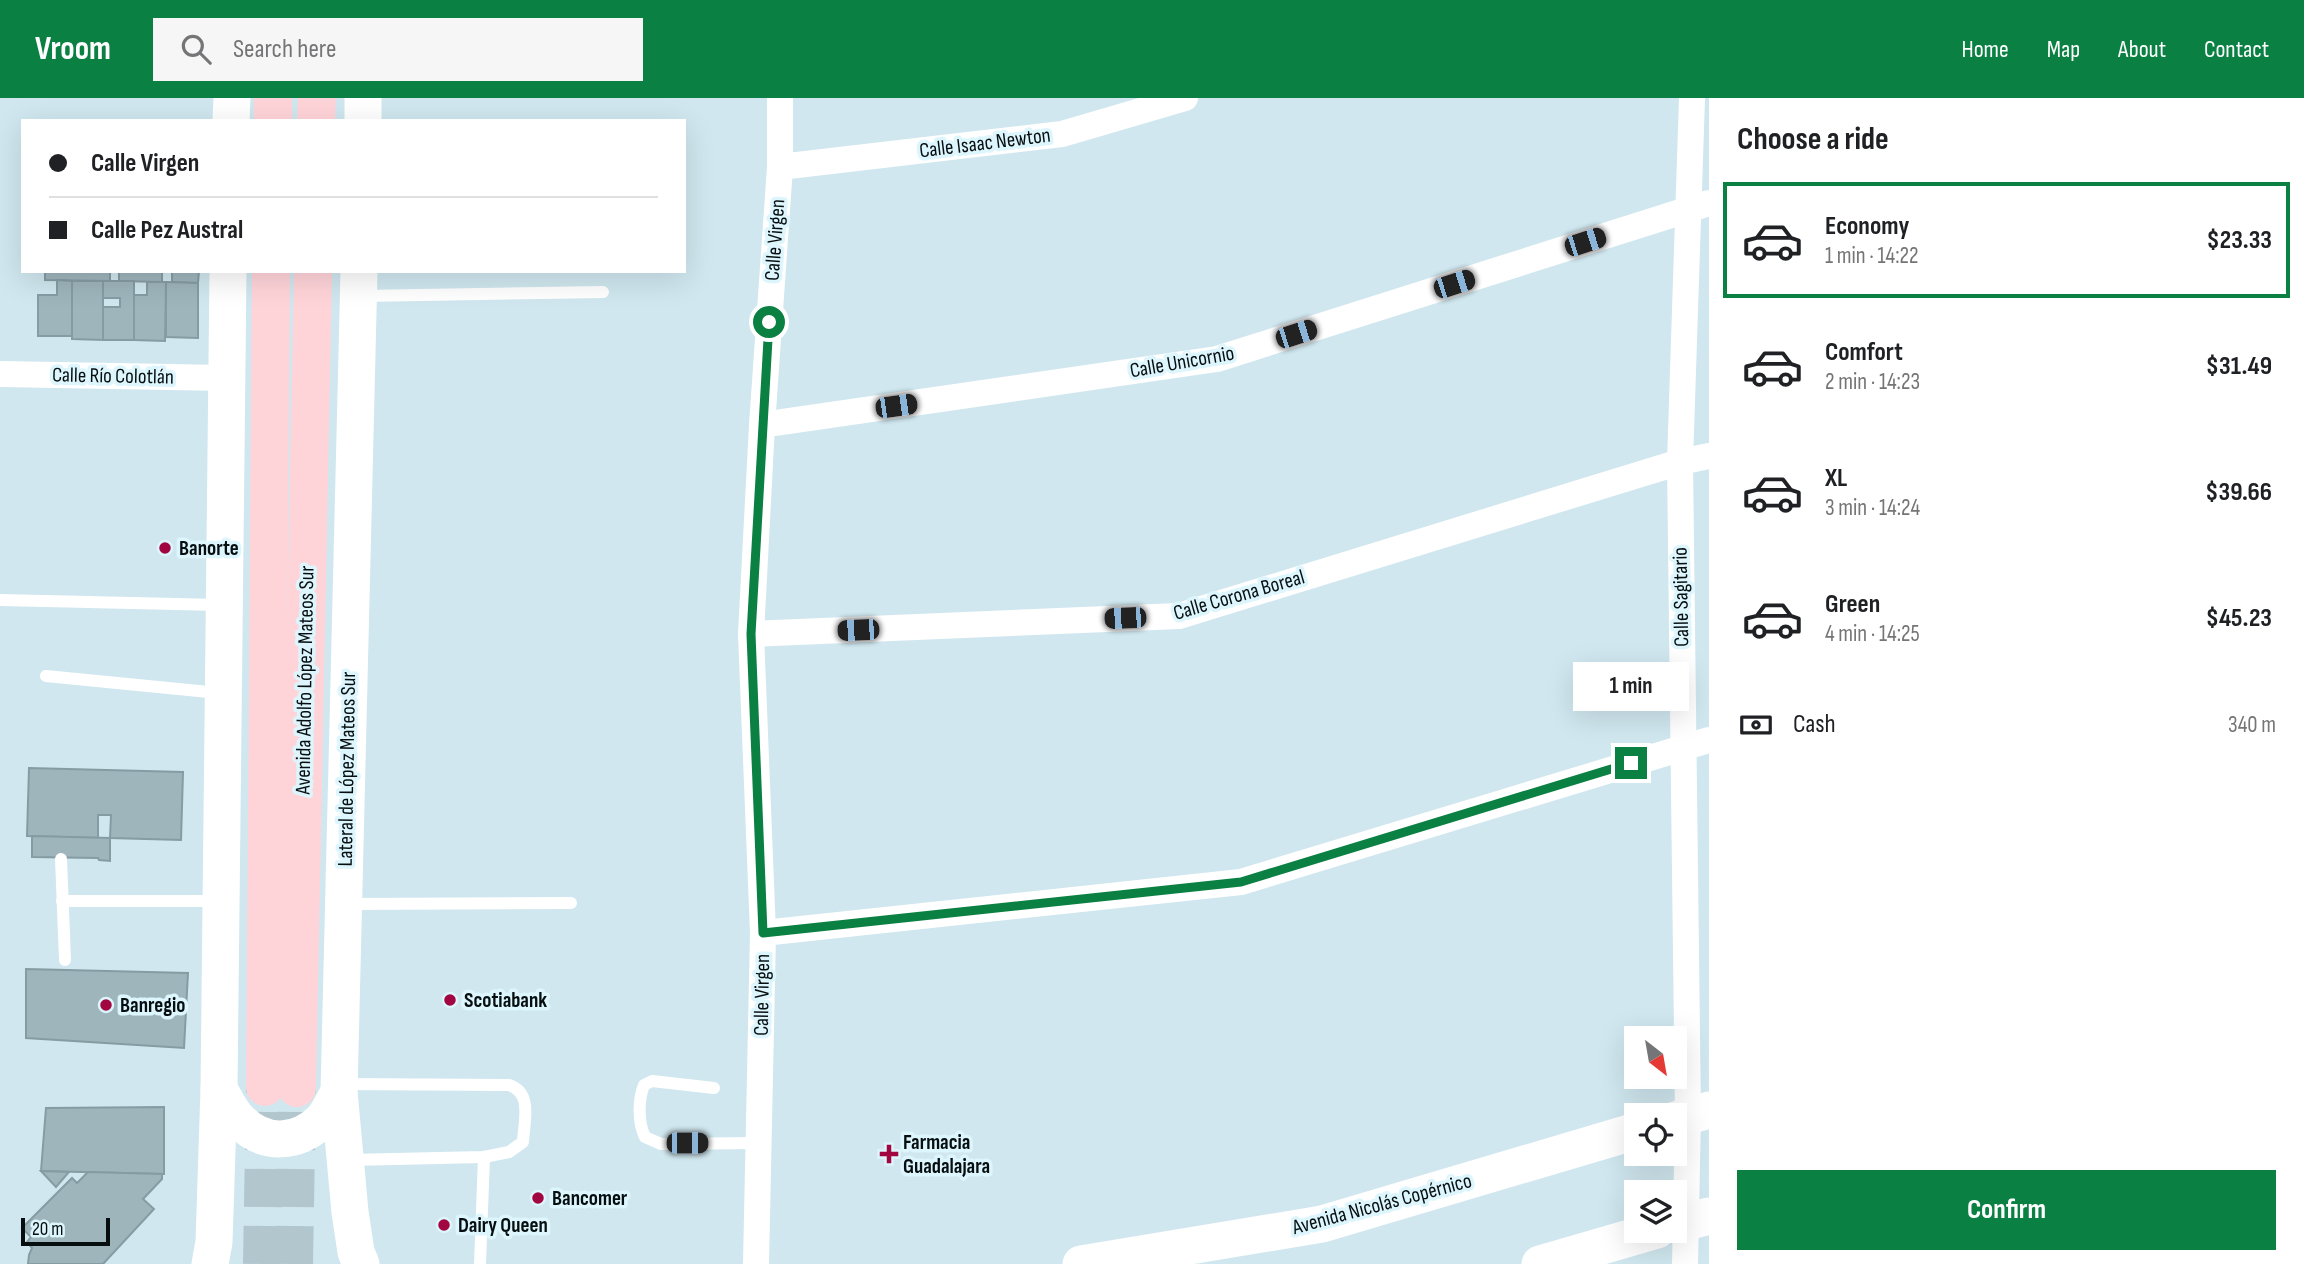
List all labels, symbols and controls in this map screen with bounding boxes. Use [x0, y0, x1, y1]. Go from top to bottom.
search box [153, 18, 643, 81]
text: Vroom [35, 29, 111, 69]
icon: search [177, 30, 215, 68]
text: Search here [233, 34, 336, 65]
text: Home [1961, 35, 2009, 64]
text: Map [2047, 35, 2080, 64]
text: About [2118, 35, 2166, 64]
text: Contact [2204, 35, 2269, 64]
text: Choose a ride [1737, 120, 1889, 159]
street label: Calle Isaac Newton [918, 123, 1052, 163]
text: Calle Virgen [91, 148, 199, 179]
street label: Calle Virgen [760, 198, 790, 282]
icon: car [1741, 209, 1804, 272]
text: Economy [1825, 211, 1909, 242]
text: Calle Pez Austral [91, 215, 243, 246]
text: $23.33 [2206, 225, 2272, 256]
car [1562, 226, 1609, 258]
text: 1 min · 14:22 [1825, 242, 1918, 270]
car [1431, 268, 1478, 300]
route start [753, 306, 785, 338]
car [1273, 318, 1320, 350]
icon: car [1741, 335, 1804, 398]
text: Comfort [1825, 337, 1903, 368]
street label: Calle Unicornio [1128, 341, 1236, 383]
text: $31.49 [2206, 351, 2272, 382]
street label: Calle Río Colotlán [52, 362, 174, 390]
text: 2 min · 14:23 [1825, 368, 1920, 396]
car [874, 393, 919, 419]
icon: car [1741, 461, 1804, 524]
text: XL [1825, 463, 1847, 494]
text: $39.66 [2205, 477, 2272, 508]
text: 3 min · 14:24 [1825, 494, 1920, 522]
place label: Banorte [179, 536, 239, 561]
marker: Banorte [157, 540, 173, 556]
street label: Calle Sagitario [1668, 547, 1694, 647]
street label: Calle Corona Boreal [1171, 564, 1307, 626]
street label: Avenida Adolfo López Mateos Sur [290, 565, 319, 796]
icon: car [1741, 587, 1804, 650]
text: Green [1825, 589, 1880, 620]
text: $45.23 [2206, 603, 2272, 634]
car [1104, 607, 1147, 629]
car [837, 619, 880, 641]
text: 4 min · 14:25 [1825, 620, 1920, 648]
callout: 1 min [1573, 662, 1689, 710]
street label: Lateral de López Mateos Sur [333, 671, 361, 867]
text: 1 min [1610, 672, 1652, 700]
icon: cash [1737, 706, 1775, 744]
text: Cash [1793, 709, 1836, 740]
text: 340 m [2228, 711, 2276, 739]
route end [1615, 747, 1647, 779]
street label: Calle Virgen [749, 954, 775, 1036]
place label: Scotiabank [464, 988, 547, 1013]
marker: Scotiabank [442, 992, 458, 1008]
place label: Banregio [120, 993, 186, 1018]
marker: Banregio [98, 997, 114, 1013]
north arrow [1624, 1026, 1687, 1088]
map controls [1624, 1026, 1687, 1243]
button: locate [1624, 1103, 1687, 1166]
place label: Farmacia Guadalajara [903, 1130, 990, 1179]
car [667, 1133, 709, 1154]
marker: Farmacia Guadalajara [881, 1146, 897, 1162]
street label: Avenida Nicolás Copérnico [1289, 1168, 1474, 1240]
button: Confirm [1737, 1170, 2276, 1250]
button: layers [1624, 1180, 1687, 1243]
place label: Bancomer [552, 1186, 628, 1211]
marker: Bancomer [530, 1190, 546, 1206]
place label: Dairy Queen [458, 1213, 548, 1238]
scale bar [21, 1215, 110, 1247]
marker: Dairy Queen [436, 1217, 452, 1233]
text: 20 m [32, 1218, 64, 1241]

